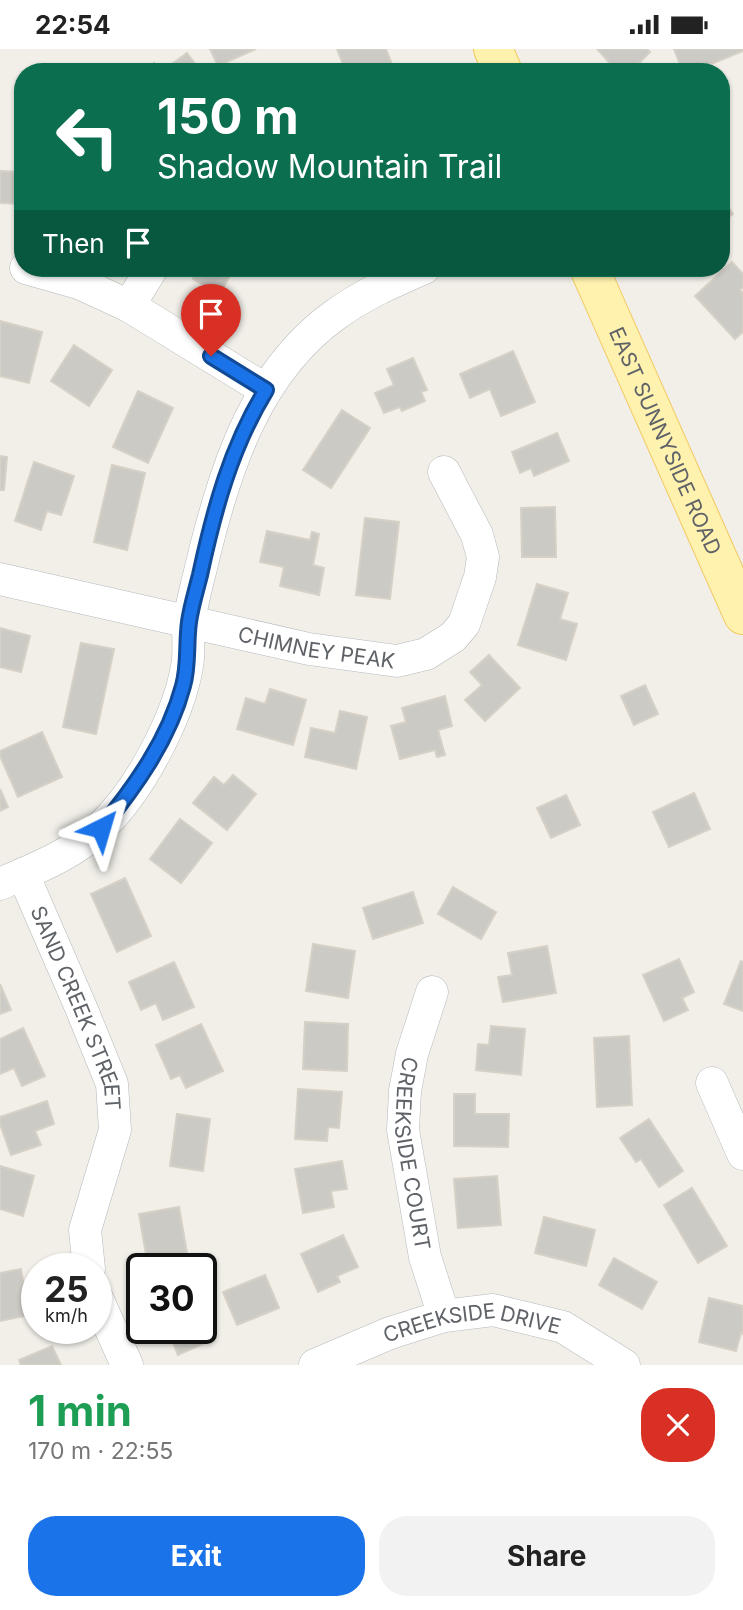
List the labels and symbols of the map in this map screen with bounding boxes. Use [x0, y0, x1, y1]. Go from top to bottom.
pin [181, 284, 241, 356]
street label: EAST SUNNYSIDE ROAD [604, 323, 727, 558]
street label: CHIMNEY PEAK [236, 621, 396, 673]
position arrow [64, 791, 138, 865]
street label: SAND CREEK STREET [26, 902, 126, 1111]
street label: CREEKSIDE COURT [390, 1055, 436, 1252]
speed limit sign: 30 [126, 1253, 217, 1344]
street label: CREEKSIDE DRIVE [380, 1297, 564, 1347]

